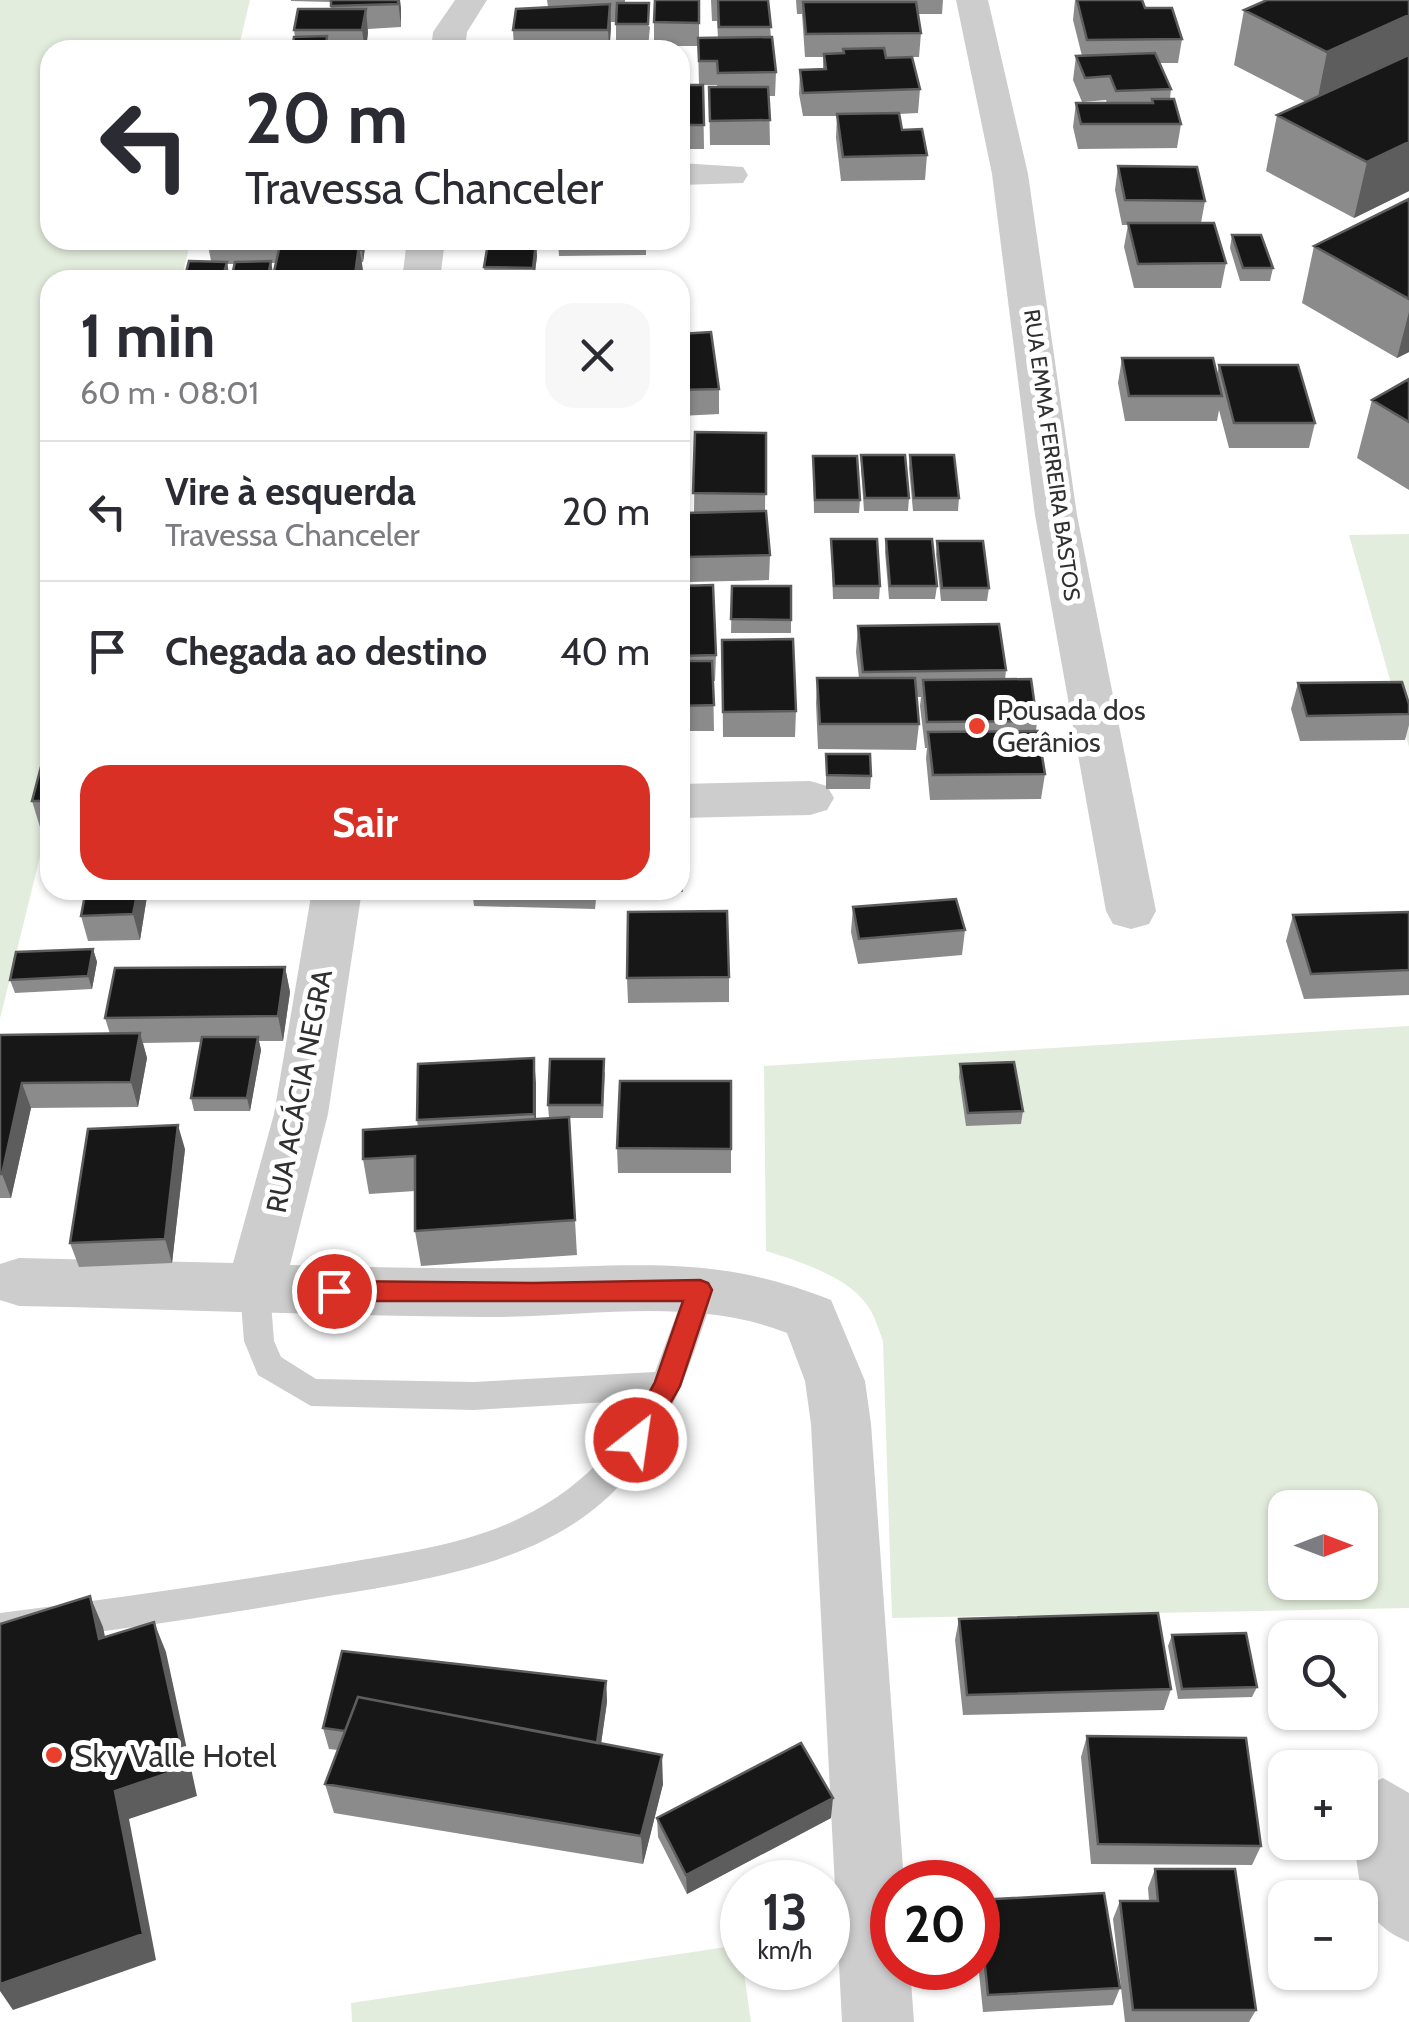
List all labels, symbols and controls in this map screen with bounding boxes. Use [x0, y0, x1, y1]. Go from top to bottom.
text: 20 m [245, 75, 408, 161]
icon: left [80, 80, 210, 210]
text: Travessa Chanceler [245, 161, 603, 215]
text: 1 min [80, 299, 215, 372]
button: close [545, 303, 650, 408]
street label: RUA EMMA FERREIRA BASTOS [1018, 308, 1086, 603]
text: 60 m · 08:01 [80, 373, 259, 412]
text: Vire à esquerda [165, 468, 416, 515]
icon: left [80, 484, 135, 539]
text: 20 m [562, 488, 650, 535]
text: Travessa Chanceler [165, 515, 420, 554]
icon: arrive [80, 624, 135, 679]
text: Chegada ao destino [165, 628, 487, 675]
text: 40 m [560, 628, 650, 675]
place label: Pousada dos Gerânios [997, 693, 1146, 759]
marker: Pousada dos Gerânios [966, 715, 988, 737]
button: Sair [80, 765, 650, 880]
street label: RUA ACÁCIA NEGRA [259, 966, 339, 1216]
pin [292, 1249, 377, 1334]
icon: arrive [307, 1264, 362, 1319]
position arrow [584, 1388, 688, 1492]
north arrow [1268, 1490, 1378, 1600]
map controls [1268, 1490, 1378, 1990]
button: search [1268, 1620, 1378, 1730]
place label: Sky Valle Hotel [74, 1736, 277, 1775]
marker: Sky Valle Hotel [43, 1744, 65, 1766]
button: + [1268, 1750, 1378, 1860]
speed limit sign: 20 [870, 1860, 1000, 1990]
button: − [1268, 1880, 1378, 1990]
text: 13 [762, 1882, 808, 1943]
text: km/h [758, 1935, 812, 1965]

